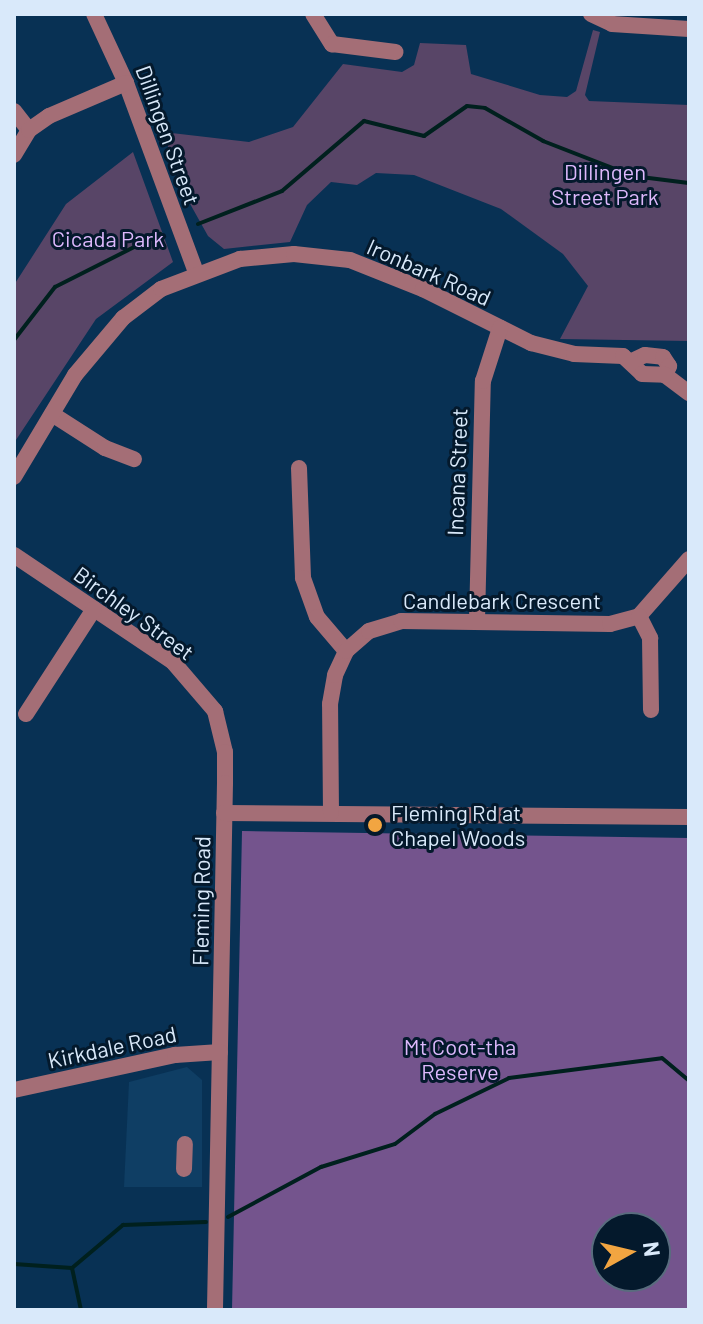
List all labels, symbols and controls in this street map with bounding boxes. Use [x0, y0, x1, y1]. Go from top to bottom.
street label: Dillingen Street [131, 62, 205, 208]
park label: Dillingen Street Park [551, 158, 659, 210]
park label: Cicada Park [52, 226, 164, 252]
street label: Ironbark Road [363, 233, 495, 311]
street label: Incana Street [442, 408, 472, 536]
street label: Birchley Street [69, 561, 199, 665]
street label: Candlebark Crescent [403, 588, 601, 614]
place label: Fleming Rd at Chapel Woods [391, 799, 525, 850]
marker: Fleming Rd at Chapel Woods [366, 816, 384, 834]
street label: Fleming Road [187, 836, 215, 966]
street label: Kirkdale Road [45, 1020, 179, 1074]
park label: Mt Coot-tha Reserve [404, 1033, 516, 1084]
north arrow [591, 1212, 671, 1292]
text: N [639, 1240, 667, 1258]

